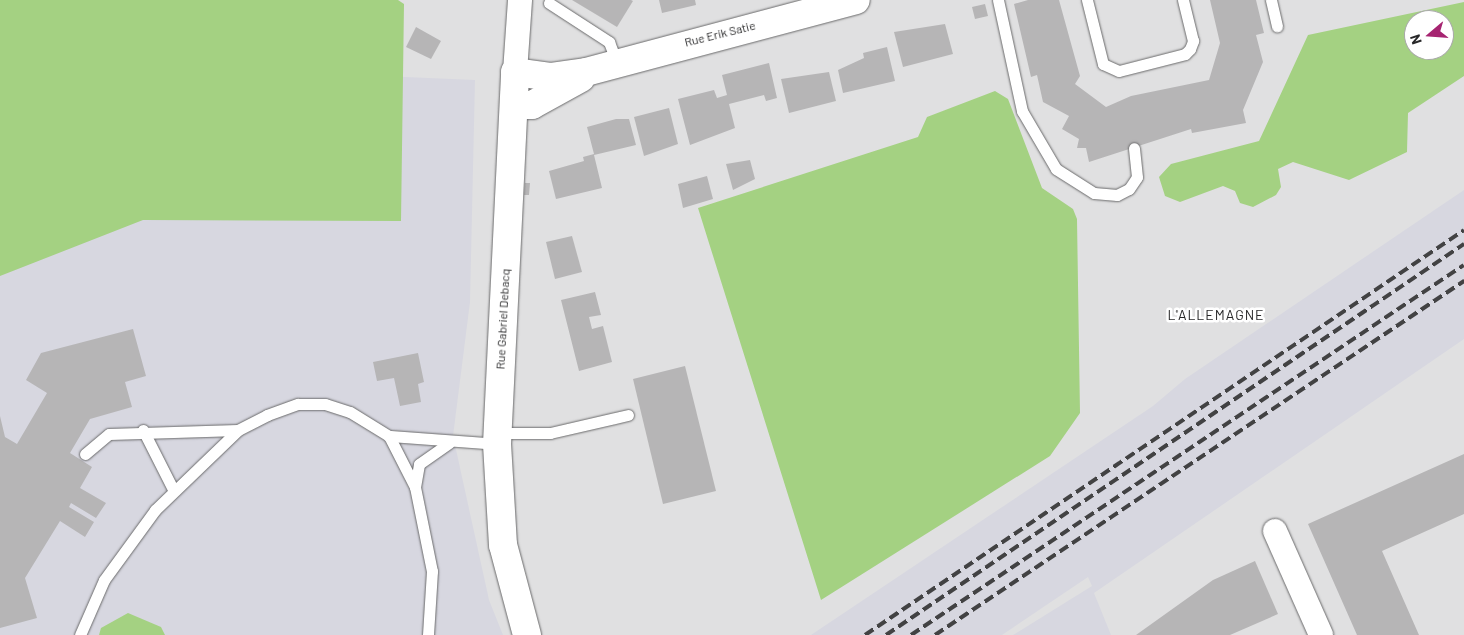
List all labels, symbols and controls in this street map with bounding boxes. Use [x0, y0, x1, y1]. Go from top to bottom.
north arrow [1404, 10, 1454, 60]
street label: Rue Erik Satie [683, 18, 757, 50]
text: N [1406, 32, 1425, 47]
street label: Rue Gabriel Debacq [493, 268, 513, 370]
district label: L'ALLEMAGNE [1166, 307, 1266, 323]

